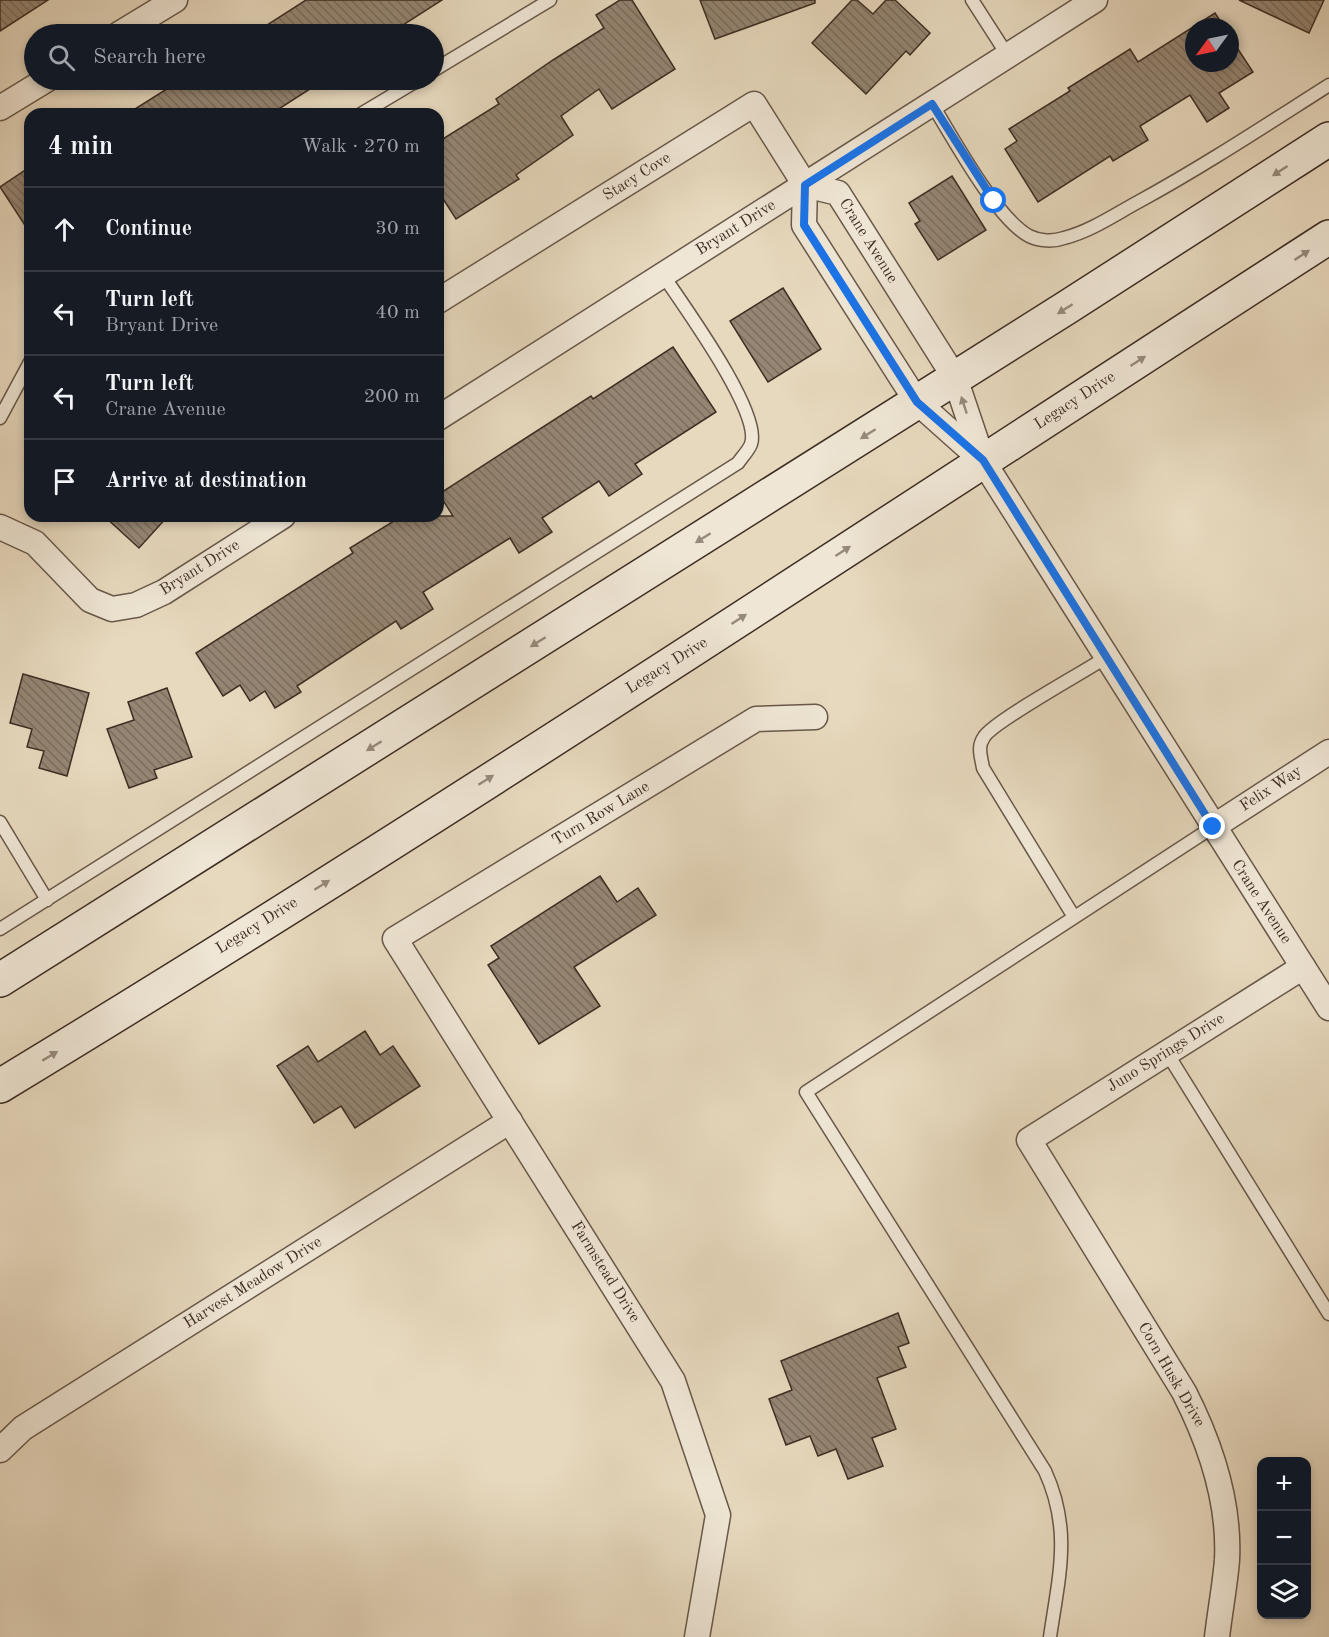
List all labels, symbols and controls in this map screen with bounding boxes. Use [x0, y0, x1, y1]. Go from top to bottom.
north arrow [1185, 18, 1239, 72]
search box [24, 24, 444, 90]
icon: search [45, 41, 78, 74]
text: Search here [93, 46, 206, 68]
text: 4 min [48, 134, 113, 160]
text: Walk · 270 m [301, 137, 420, 157]
street label: Stacy Cove [600, 150, 674, 204]
one-way arrow [1272, 165, 1288, 176]
route start [980, 187, 1006, 213]
street label: Crane Avenue [836, 196, 900, 286]
street label: Bryant Drive [693, 197, 779, 259]
icon: ahead [48, 213, 81, 246]
text: Continue [105, 218, 192, 240]
text: 30 m [375, 219, 420, 239]
one-way arrow [1293, 249, 1310, 260]
text: Turn left [105, 289, 194, 311]
icon: left [48, 297, 81, 330]
text: 40 m [375, 303, 420, 323]
one-way arrow [1057, 304, 1073, 315]
text: Bryant Drive [105, 316, 218, 336]
one-way arrow [1130, 355, 1146, 366]
street label: Legacy Drive [1032, 369, 1118, 433]
text: Turn left [105, 373, 194, 395]
icon: left [48, 381, 81, 414]
text: 200 m [364, 387, 420, 407]
one-way arrow [959, 396, 969, 414]
text: Crane Avenue [105, 400, 226, 420]
one-way arrow [860, 428, 876, 439]
icon: arrive [48, 465, 81, 498]
text: Arrive at destination [105, 470, 307, 492]
one-way arrow [695, 532, 711, 543]
street label: Bryant Drive [157, 537, 243, 599]
one-way arrow [835, 546, 852, 557]
one-way arrow [731, 613, 747, 625]
street label: Legacy Drive [623, 635, 711, 697]
one-way arrow [530, 637, 547, 648]
one-way arrow [365, 741, 382, 752]
street label: Felix Way [1237, 763, 1305, 815]
one-way arrow [478, 775, 495, 786]
street label: Turn Row Lane [550, 779, 652, 849]
route end [1199, 813, 1225, 839]
street label: Crane Avenue [1228, 857, 1294, 947]
one-way arrow [314, 880, 330, 891]
street label: Legacy Drive [213, 895, 301, 957]
street label: Juno Springs Drive [1105, 1011, 1227, 1095]
one-way arrow [42, 1050, 58, 1061]
street label: Farmstead Drive [567, 1219, 643, 1325]
street label: Harvest Meadow Drive [181, 1234, 325, 1332]
street label: Corn Husk Drive [1135, 1320, 1207, 1430]
map controls [1257, 1457, 1311, 1619]
button: + [1257, 1457, 1311, 1511]
button: − [1257, 1511, 1311, 1565]
button: layers [1257, 1565, 1311, 1619]

